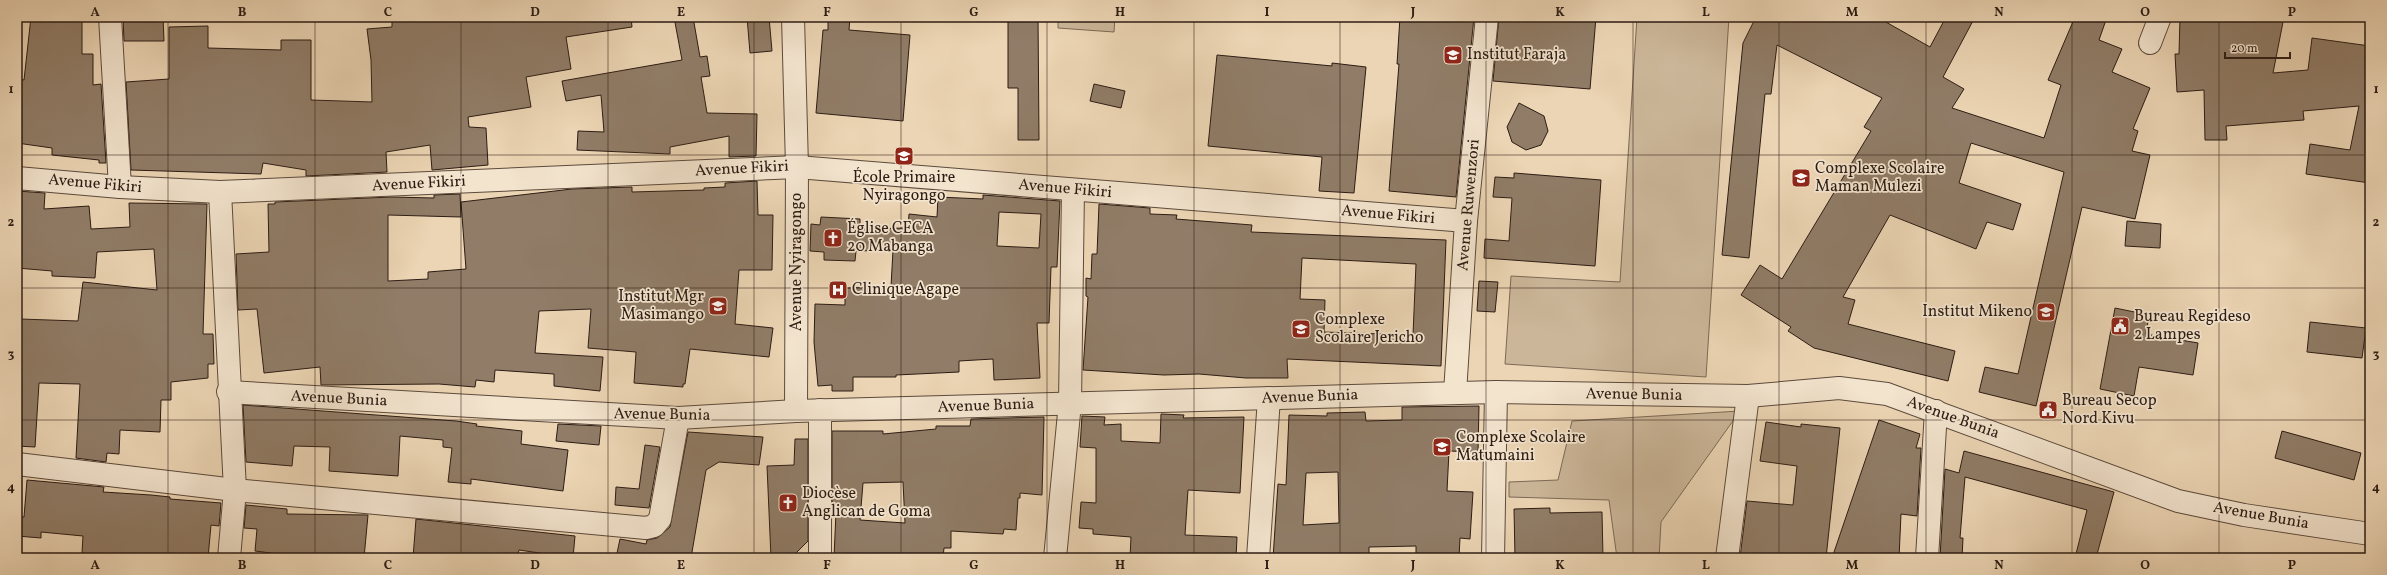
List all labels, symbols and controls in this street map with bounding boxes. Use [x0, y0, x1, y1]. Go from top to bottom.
text: A [90, 4, 100, 22]
text: B [238, 4, 247, 22]
text: C [384, 4, 392, 22]
text: D [530, 4, 540, 22]
text: E [677, 4, 685, 22]
text: F [823, 4, 831, 22]
text: G [969, 4, 979, 22]
text: H [1115, 4, 1125, 22]
text: I [1265, 4, 1270, 22]
text: J [1410, 4, 1416, 22]
text: K [1555, 4, 1565, 22]
text: L [1702, 4, 1710, 22]
text: M [1846, 4, 1859, 22]
text: N [1994, 4, 2004, 22]
text: O [2140, 4, 2150, 22]
text: P [2288, 4, 2296, 22]
scale bar [2225, 34, 2290, 60]
text: 20 m [2231, 41, 2258, 57]
school or university icon: Institut Faraja [1442, 44, 1464, 66]
place label: Institut Faraja [1467, 44, 1566, 66]
text: 1 [8, 81, 14, 99]
text: 1 [2373, 81, 2379, 99]
street label: Avenue Ruwenzori [1452, 138, 1486, 272]
school or university icon: École Primaire Nyiragongo [893, 145, 915, 167]
street label: Avenue Fikiri [695, 156, 790, 182]
place label: Complexe Scolaire Maman Mulezi [1815, 158, 1945, 198]
place label: École Primaire Nyiragongo [853, 167, 955, 207]
school or university icon: Complexe Scolaire Maman Mulezi [1790, 167, 1812, 189]
street label: Avenue Fikiri [47, 169, 143, 199]
street label: Avenue Fikiri [372, 171, 467, 197]
street label: Avenue Fikiri [1017, 174, 1113, 204]
street label: Avenue Nyiragongo [786, 193, 808, 331]
street label: Avenue Fikiri [1340, 200, 1436, 230]
text: 2 [8, 214, 15, 232]
text: 2 [2373, 214, 2380, 232]
place label: Église CECA 20 Mabanga [847, 218, 934, 258]
church icon: Église CECA 20 Mabanga [822, 227, 844, 249]
hospital icon: Clinique Agape [827, 279, 849, 301]
place label: Clinique Agape [852, 279, 959, 301]
place label: Institut Mgr Masimango [618, 286, 704, 326]
school or university icon: Institut Mgr Masimango [707, 295, 729, 317]
place label: Institut Mikeno [1922, 301, 2032, 323]
school or university icon: Institut Mikeno [2035, 301, 2057, 323]
place label: Bureau Regideso 2 Lampes [2134, 306, 2251, 346]
place label: Complexe Scolaire Jericho [1315, 309, 1424, 349]
public building icon: Bureau Regideso 2 Lampes [2109, 315, 2131, 337]
school or university icon: Complexe Scolaire Jericho [1290, 318, 1312, 340]
text: 3 [8, 346, 15, 364]
text: 3 [2373, 346, 2380, 364]
street label: Avenue Bunia [1585, 383, 1683, 407]
street label: Avenue Bunia [1261, 384, 1359, 410]
street label: Avenue Bunia [290, 385, 388, 413]
place label: Bureau Secop Nord Kivu [2062, 390, 2157, 430]
street label: Avenue Bunia [1904, 391, 2002, 445]
street label: Avenue Bunia [937, 393, 1035, 419]
public building icon: Bureau Secop Nord Kivu [2037, 399, 2059, 421]
street label: Avenue Bunia [613, 403, 711, 427]
place label: Complexe Scolaire Matumaini [1456, 427, 1586, 467]
school or university icon: Complexe Scolaire Matumaini [1431, 436, 1453, 458]
text: 4 [7, 479, 15, 497]
text: 4 [2372, 479, 2380, 497]
place label: Diocèse Anglican de Goma [802, 483, 931, 523]
church icon: Diocèse Anglican de Goma [777, 492, 799, 514]
street label: Avenue Bunia [2211, 497, 2311, 535]
text: A [90, 557, 100, 575]
text: B [238, 557, 247, 575]
text: C [384, 557, 392, 575]
text: D [530, 557, 540, 575]
text: E [677, 557, 685, 575]
text: F [823, 557, 831, 575]
text: G [969, 557, 979, 575]
text: H [1115, 557, 1125, 575]
text: I [1265, 557, 1270, 575]
text: J [1410, 557, 1416, 575]
text: K [1555, 557, 1565, 575]
text: L [1702, 557, 1710, 575]
text: M [1846, 557, 1859, 575]
text: N [1994, 557, 2004, 575]
text: O [2140, 557, 2150, 575]
text: P [2288, 557, 2296, 575]

